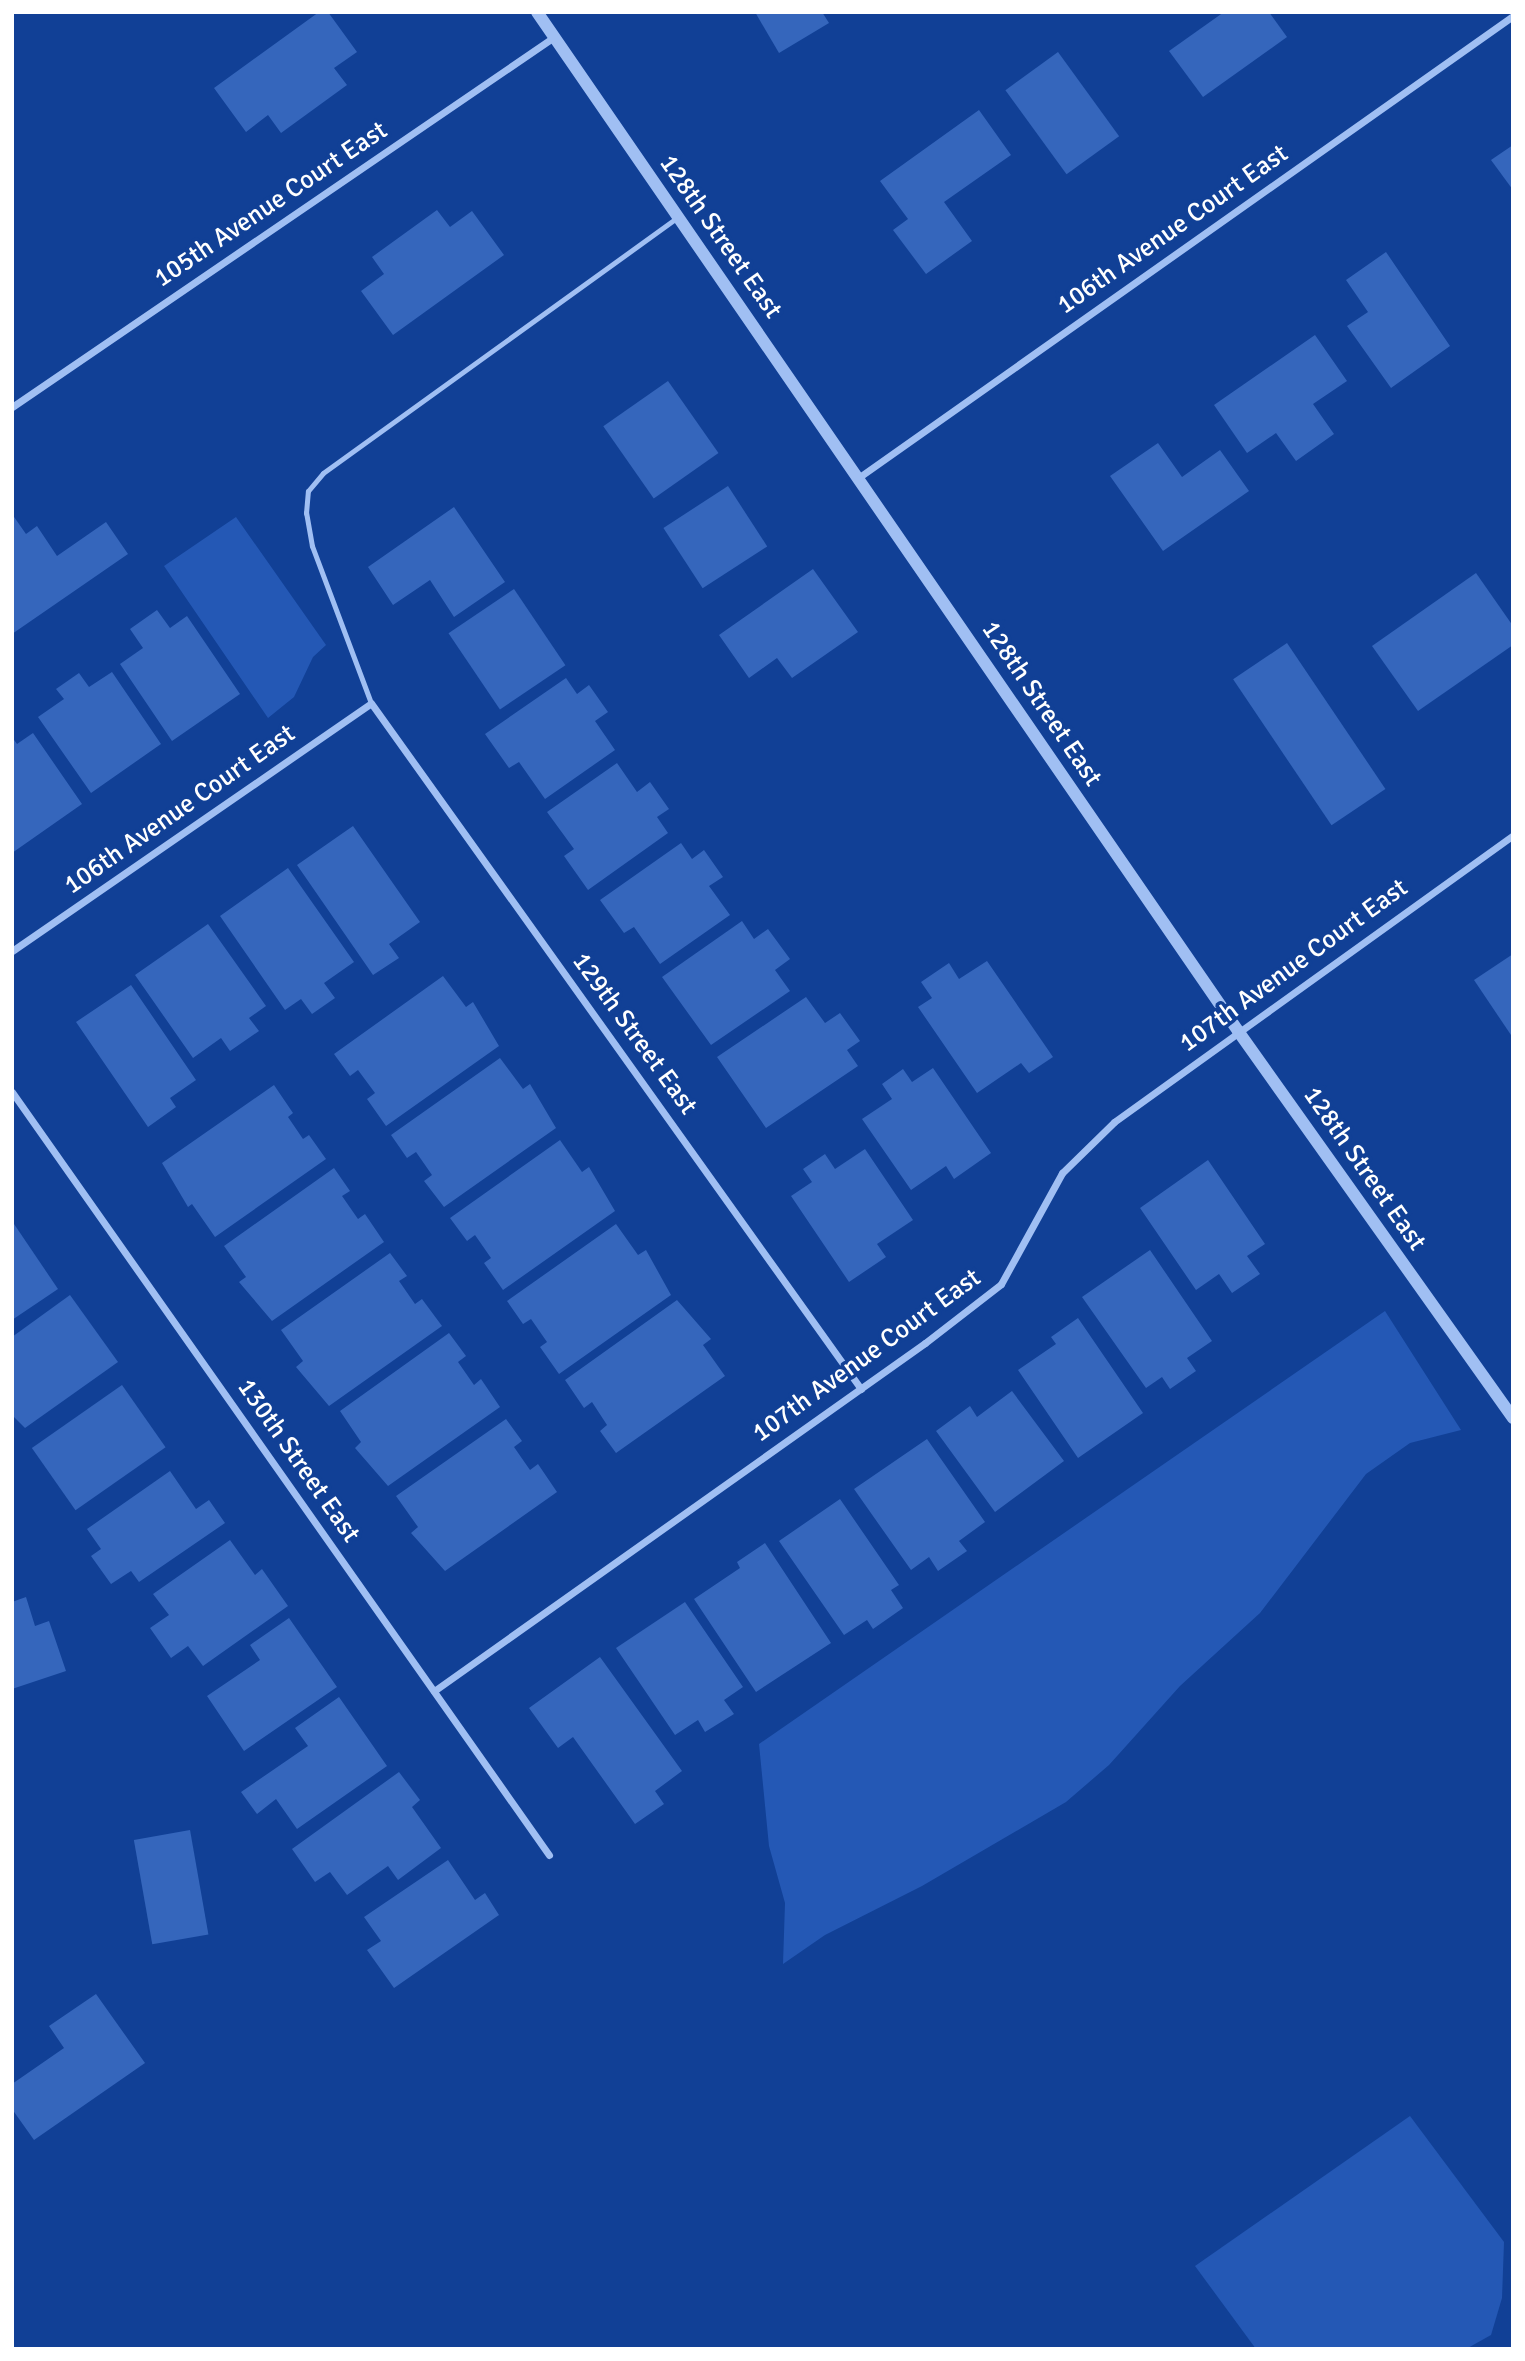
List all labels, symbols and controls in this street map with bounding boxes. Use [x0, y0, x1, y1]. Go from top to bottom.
street label: 105th Avenue Court East [148, 115, 394, 295]
street label: 106th Avenue Court East [1052, 138, 1294, 322]
street label: 128th Street East [652, 149, 788, 325]
street label: 128th Street East [974, 615, 1108, 793]
street label: 106th Avenue Court East [59, 718, 301, 902]
street label: 107th Avenue Court East [1174, 873, 1414, 1059]
street label: 129th Street East [565, 947, 703, 1121]
street label: 128th Street East [1296, 1081, 1432, 1257]
street label: 107th Avenue Court East [747, 1263, 987, 1449]
street label: 130th Street East [230, 1373, 366, 1549]

